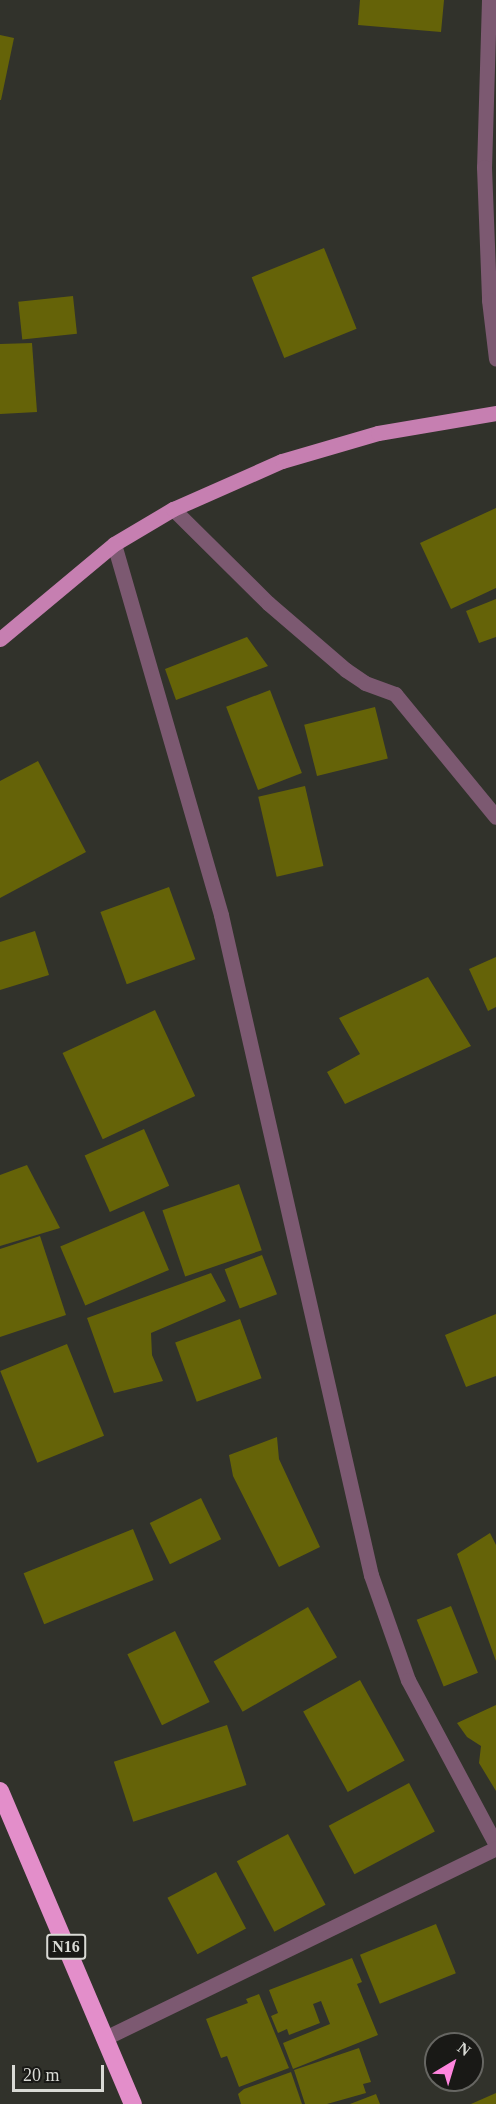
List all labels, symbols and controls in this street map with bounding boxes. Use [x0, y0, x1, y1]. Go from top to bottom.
road number: N16 [45, 1934, 87, 1960]
north arrow [424, 2032, 484, 2092]
text: N [454, 2039, 474, 2059]
scale bar [15, 2053, 106, 2091]
text: 20 m [23, 2065, 60, 2085]

